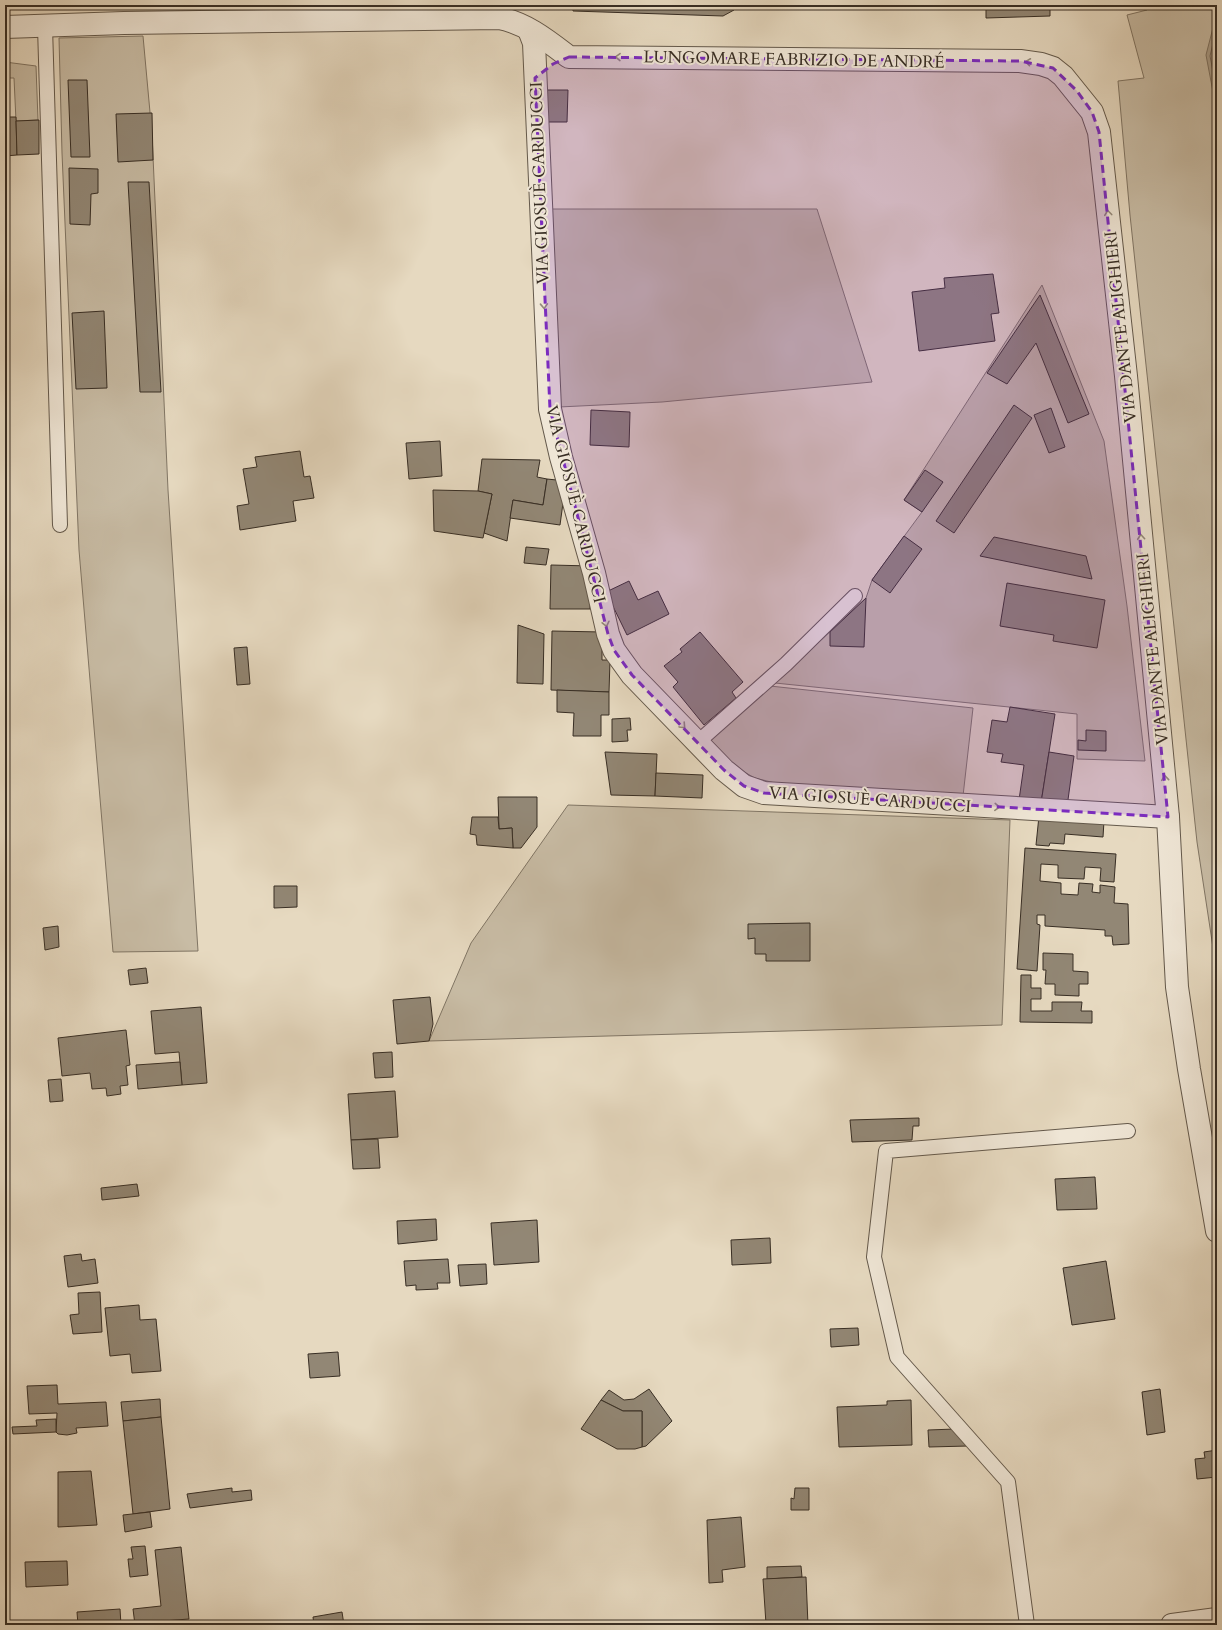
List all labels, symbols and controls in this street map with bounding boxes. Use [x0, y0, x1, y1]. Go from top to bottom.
street label: LUNGOMARE FABRIZIO DE ANDRÉ [643, 45, 945, 74]
one-way arrow [615, 53, 621, 61]
one-way arrow [1025, 58, 1031, 67]
street label: VIA GIOSUÈ CARDUCCI [524, 81, 555, 285]
one-way arrow [1104, 210, 1113, 216]
street label: VIA DANTE ALIGHIERI [1099, 230, 1142, 424]
one-way arrow [540, 303, 549, 309]
street label: VIA GIOSUÈ CARDUCCI [540, 403, 611, 605]
one-way arrow [1137, 534, 1146, 540]
street label: VIA DANTE ALIGHIERI [1131, 552, 1174, 746]
one-way arrow [601, 621, 610, 628]
one-way arrow [678, 722, 685, 729]
one-way arrow [1160, 775, 1169, 781]
street label: VIA GIOSUÈ CARDUCCI [768, 781, 972, 818]
one-way arrow [994, 803, 1000, 811]

